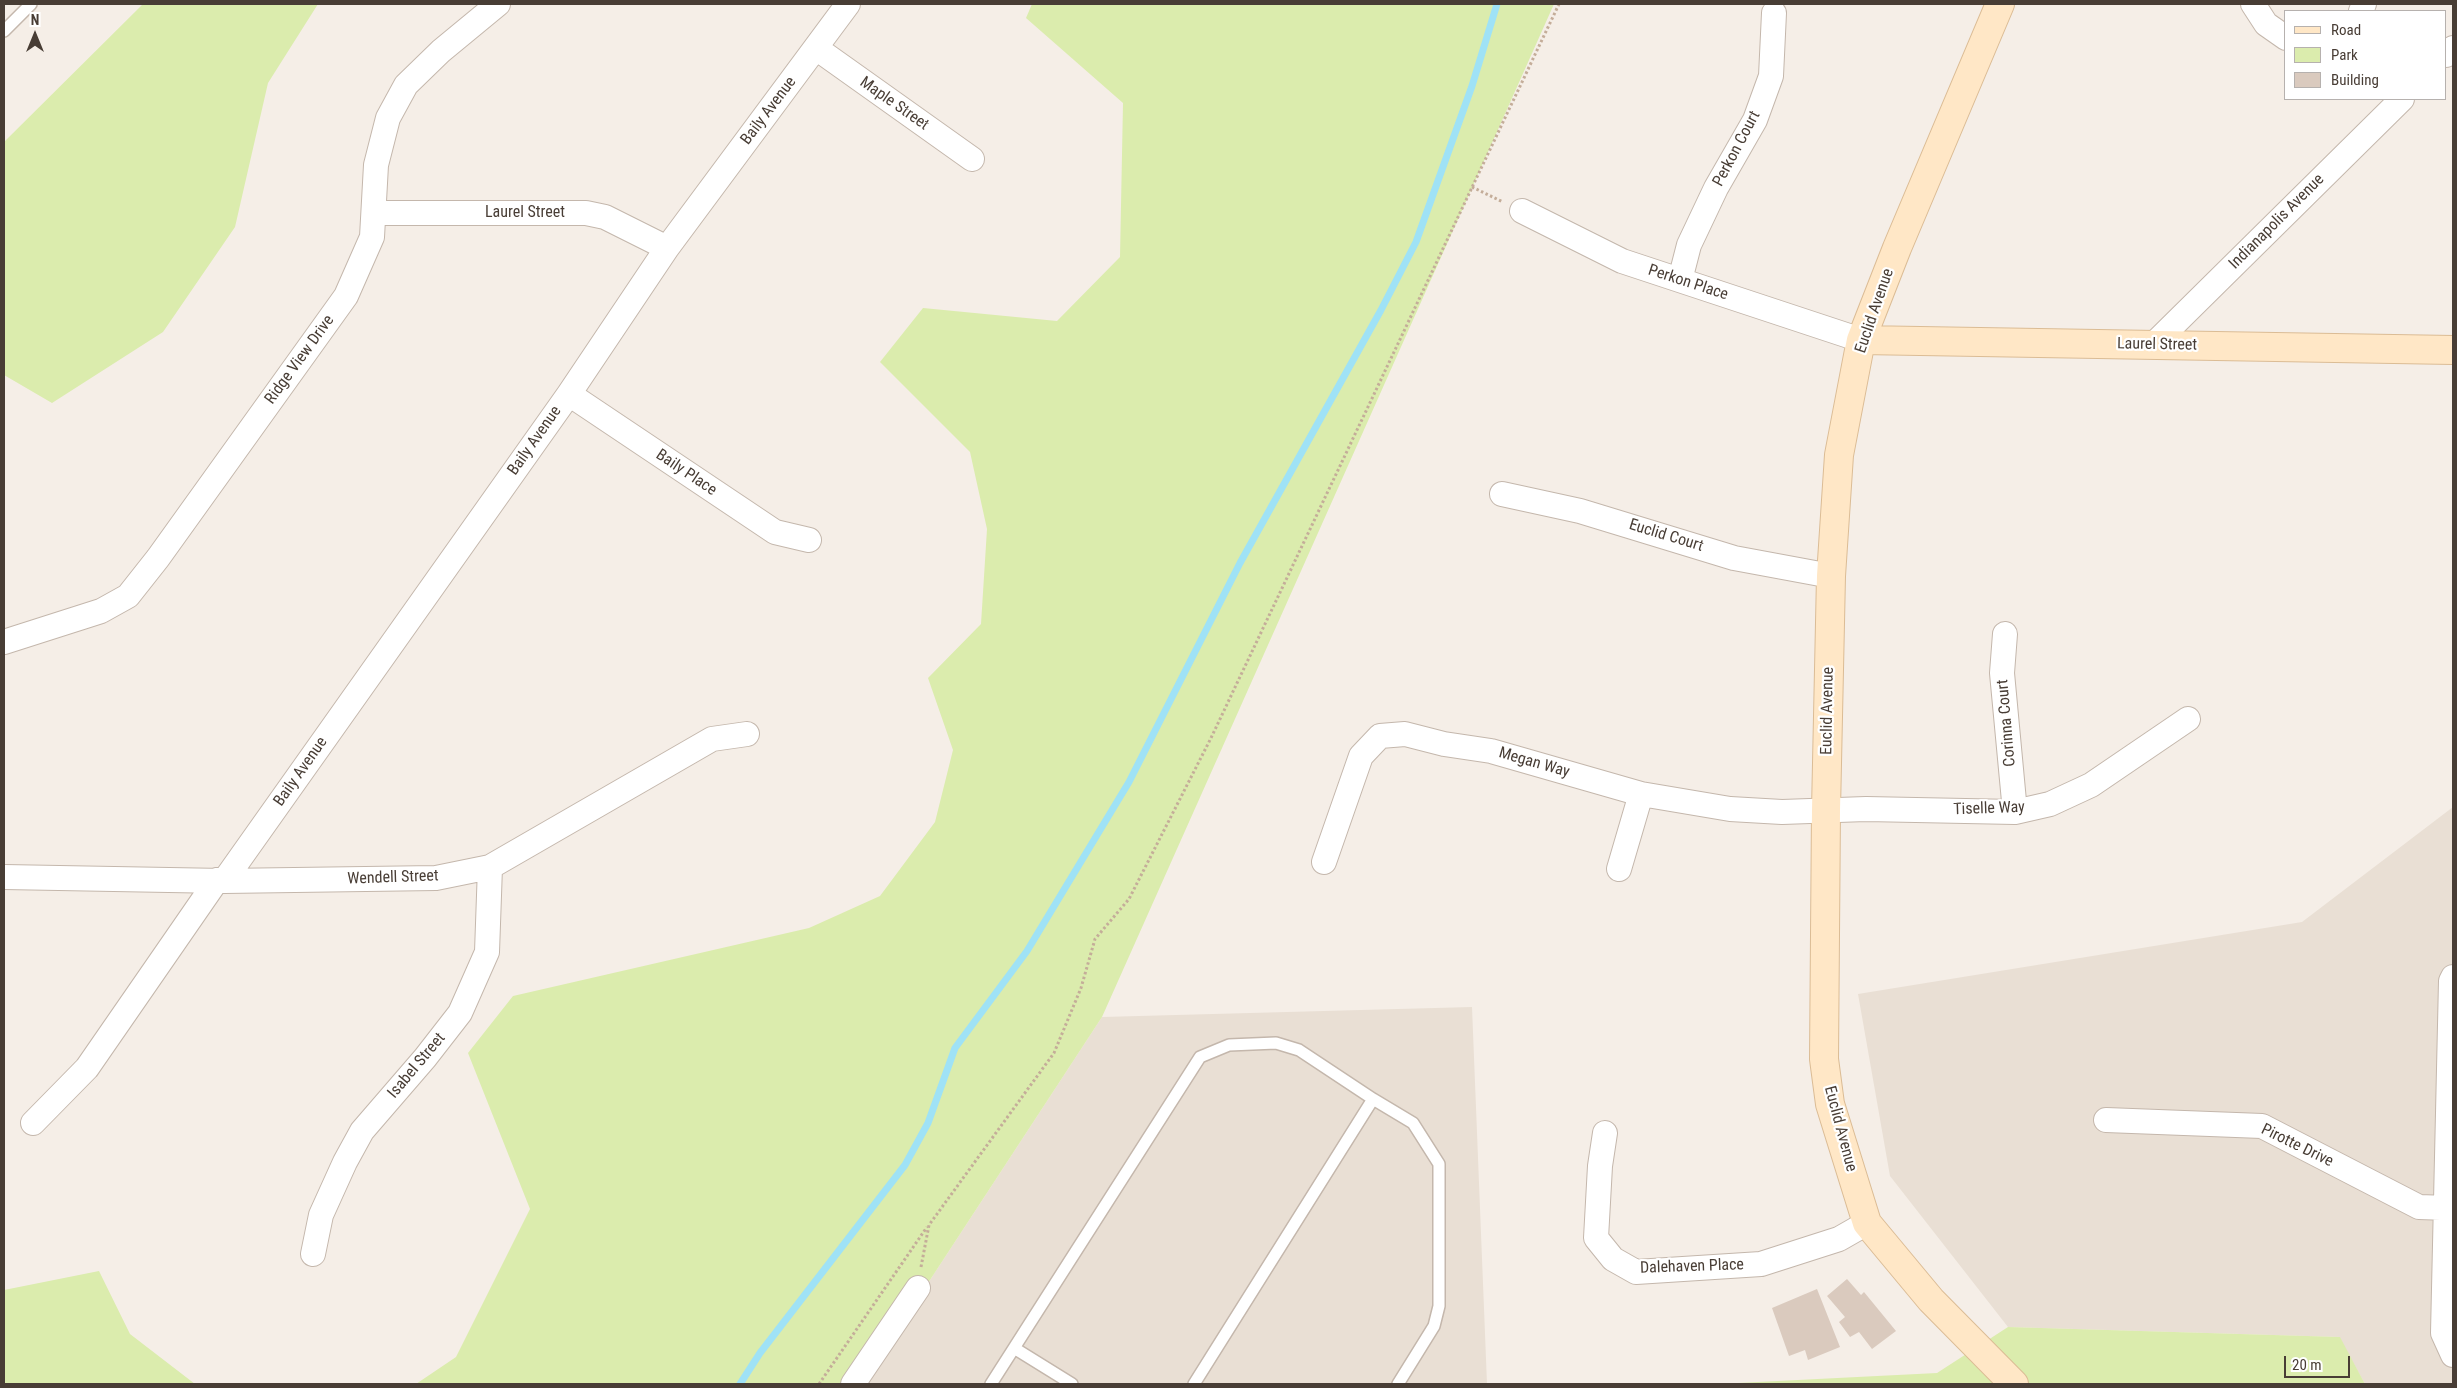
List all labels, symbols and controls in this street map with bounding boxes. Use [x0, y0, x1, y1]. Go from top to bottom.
north arrow [10, 10, 60, 60]
legend [2284, 10, 2447, 100]
text: N [31, 12, 39, 28]
text: Road [2331, 21, 2361, 39]
text: Park [2331, 46, 2358, 64]
text: Building [2331, 71, 2379, 89]
street label: Baily Avenue [737, 73, 801, 149]
street label: Maple Street [856, 73, 932, 135]
street label: Perkon Court [1709, 108, 1765, 190]
street label: Indianapolis Avenue [2225, 170, 2329, 274]
street label: Laurel Street [485, 203, 565, 223]
street label: Perkon Place [1646, 261, 1730, 305]
street label: Euclid Avenue [1852, 266, 1898, 356]
street label: Ridge View Drive [261, 312, 339, 408]
street label: Laurel Street [2117, 335, 2197, 355]
street label: Baily Avenue [504, 403, 566, 479]
street label: Baily Place [652, 446, 720, 500]
street label: Euclid Court [1627, 516, 1705, 556]
street label: Euclid Avenue [1818, 667, 1838, 755]
street label: Corinna Court [1994, 679, 2020, 767]
street label: Baily Avenue [270, 734, 332, 810]
street label: Megan Way [1496, 744, 1572, 782]
street label: Tiselle Way [1953, 798, 2025, 820]
street label: Wendell Street [347, 867, 439, 889]
street label: Isabel Street [384, 1029, 450, 1103]
street label: Euclid Avenue [1819, 1084, 1861, 1174]
street label: Pirotte Drive [2258, 1120, 2336, 1172]
street label: Dalehaven Place [1640, 1256, 1744, 1278]
scale bar [2287, 1346, 2353, 1378]
text: 20 m [2292, 1356, 2322, 1374]

